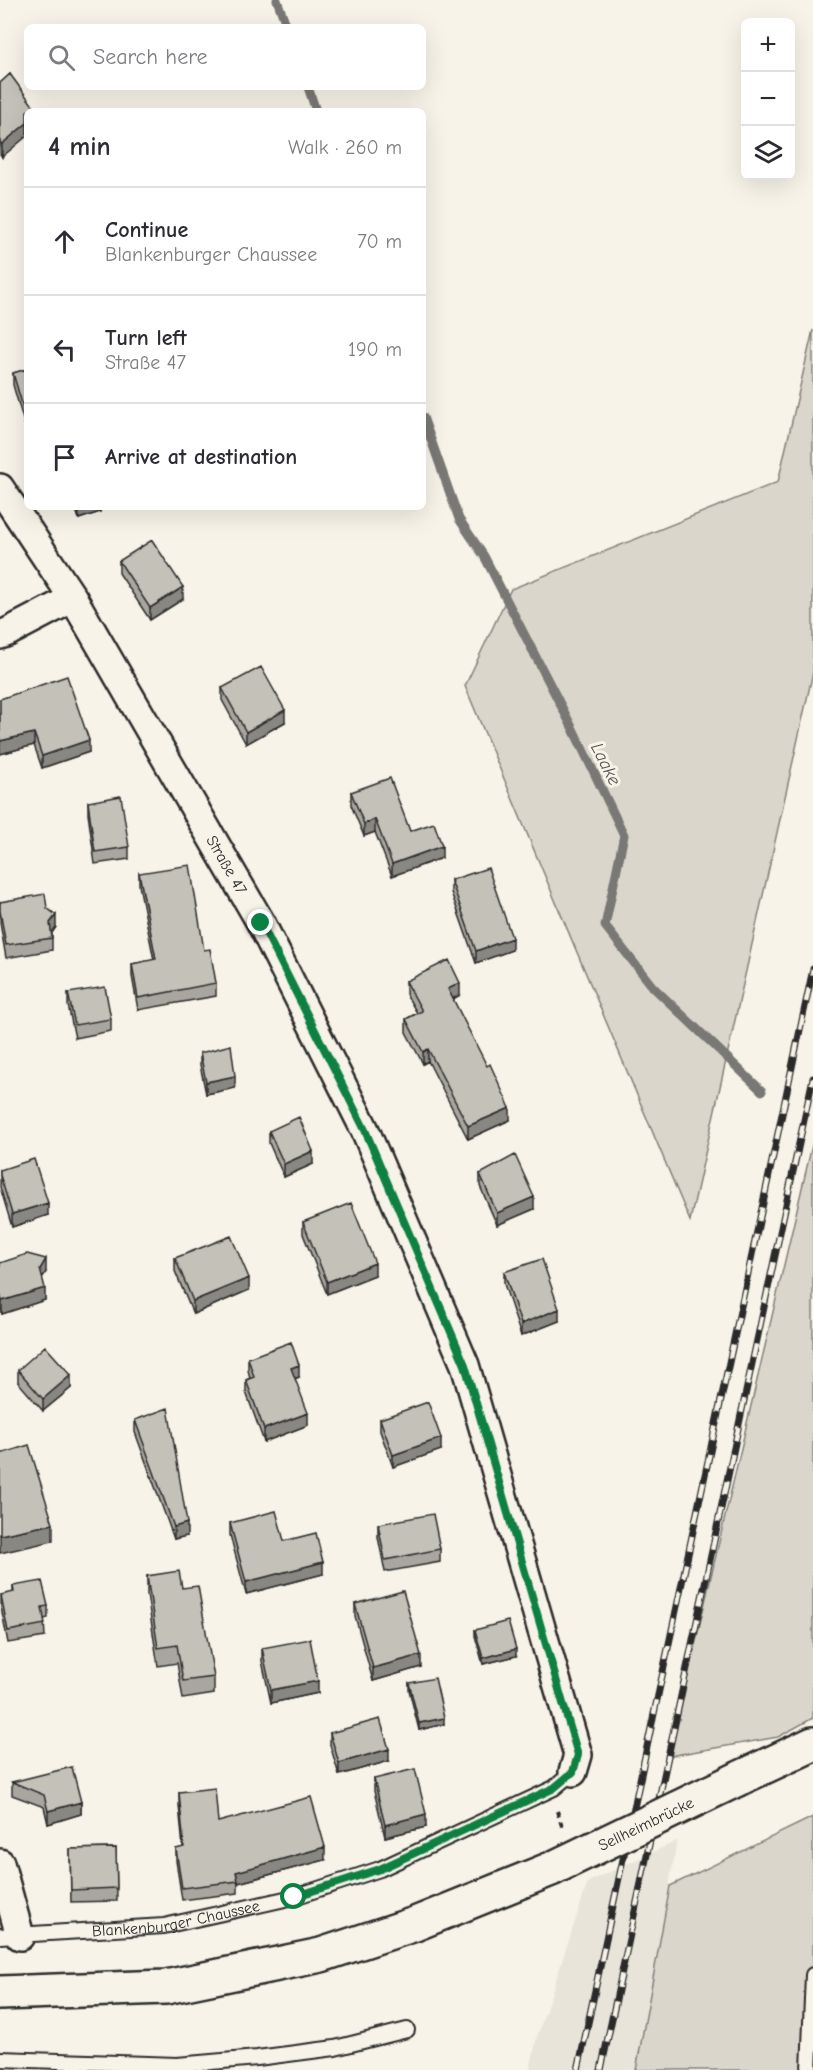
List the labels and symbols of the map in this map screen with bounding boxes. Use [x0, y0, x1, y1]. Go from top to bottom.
water label: Laake [586, 739, 625, 789]
street label: Straße 47 [202, 833, 251, 898]
route end [247, 909, 273, 935]
street label: Sellheimbrücke [595, 1794, 697, 1855]
route start [280, 1883, 306, 1909]
street label: Blankenburger Chaussee [91, 1897, 261, 1940]

